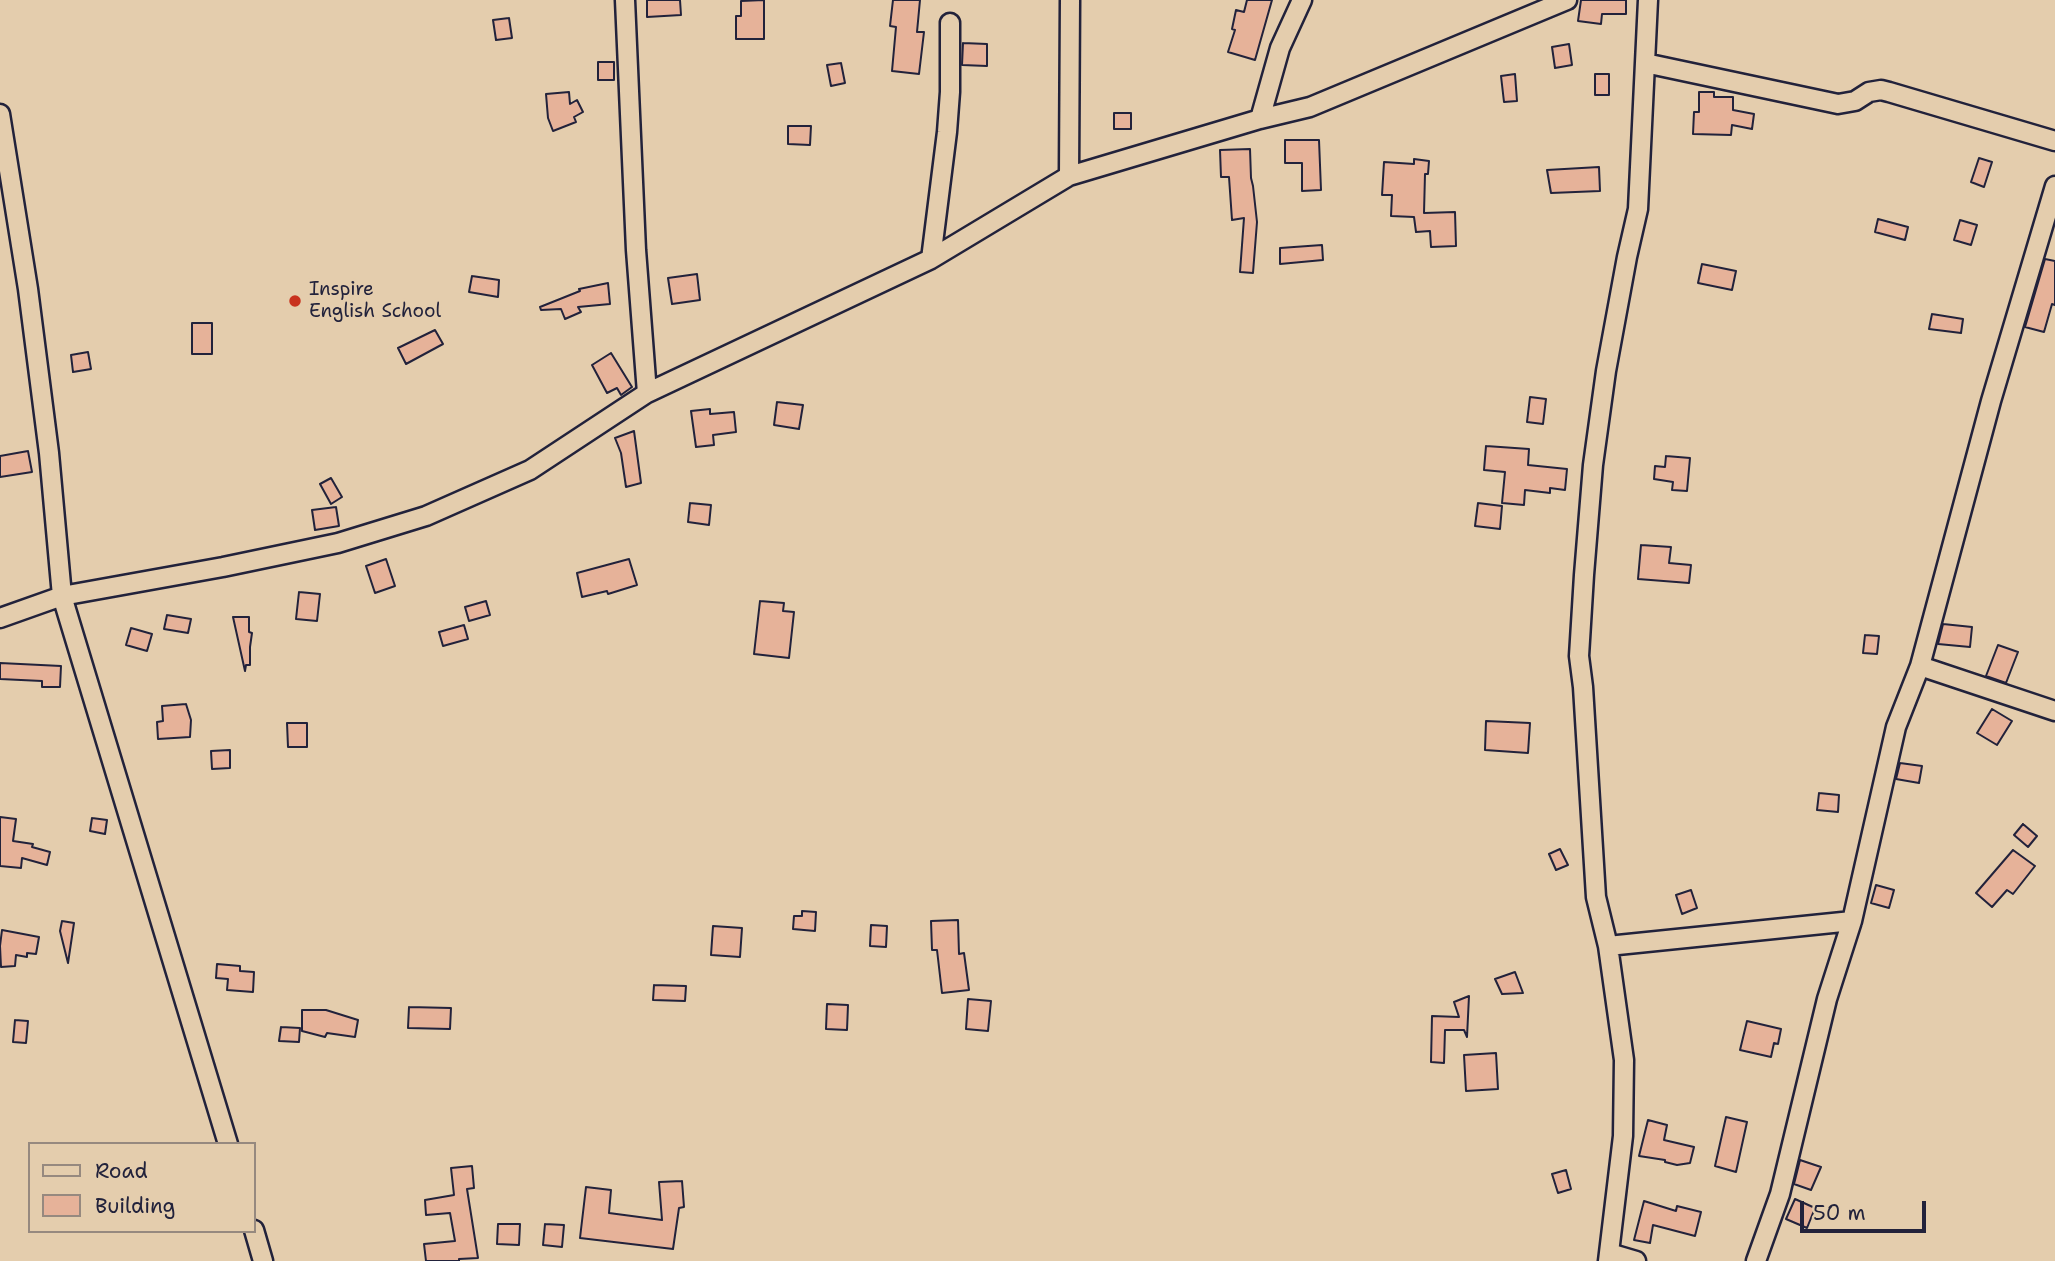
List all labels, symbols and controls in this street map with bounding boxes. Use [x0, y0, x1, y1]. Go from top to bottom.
place label: Inspire English School [309, 279, 441, 323]
marker: Inspire English School [287, 293, 303, 309]
legend [28, 1142, 256, 1233]
text: Road [95, 1157, 148, 1185]
scale bar [1803, 1188, 1929, 1232]
text: Building [95, 1192, 175, 1220]
text: 50 m [1813, 1199, 1866, 1227]

